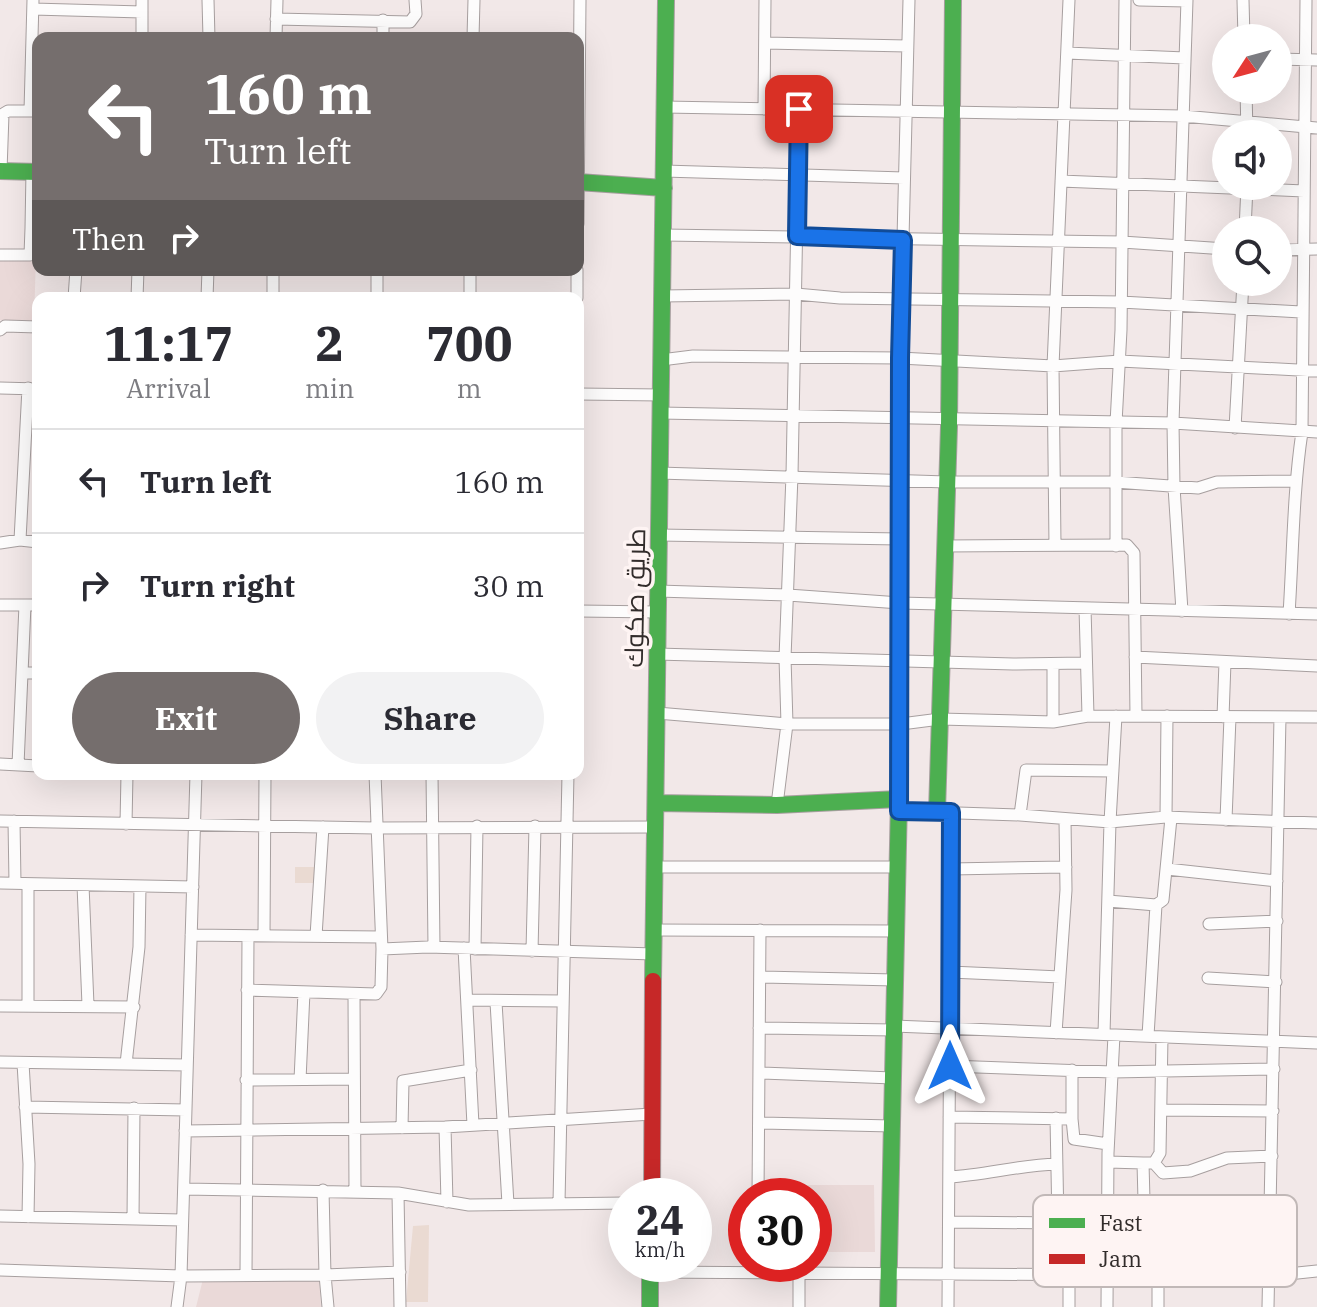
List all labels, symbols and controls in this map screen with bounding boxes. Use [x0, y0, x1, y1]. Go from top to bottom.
north arrow [1212, 24, 1292, 104]
map controls [1212, 24, 1292, 296]
text: 160 m [204, 57, 372, 129]
icon: left [72, 64, 176, 168]
pin [765, 75, 833, 143]
icon: arrive [777, 87, 821, 131]
button: sound [1212, 120, 1292, 200]
text: Turn left [204, 127, 351, 174]
icon: right [162, 216, 206, 260]
button: search [1212, 216, 1292, 296]
text: Then [72, 219, 146, 258]
text: 11:17 [104, 312, 233, 374]
text: 2 [315, 312, 344, 374]
text: 700 [426, 312, 512, 374]
text: Arrival [126, 371, 211, 405]
text: min [305, 371, 354, 405]
text: m [457, 371, 482, 405]
icon: left [72, 459, 116, 503]
text: Turn left [140, 462, 272, 501]
text: 160 m [454, 462, 544, 501]
street label: طريق صكوك [616, 528, 652, 668]
icon: right [72, 563, 116, 607]
text: Turn right [140, 566, 295, 605]
text: 30 m [472, 566, 544, 605]
button: Exit [72, 672, 300, 764]
button: Share [316, 672, 544, 764]
position arrow [908, 1024, 992, 1108]
speed limit sign: 30 [728, 1178, 832, 1282]
text: 24 [636, 1194, 684, 1246]
legend [1033, 1195, 1297, 1287]
text: Fast [1099, 1208, 1142, 1237]
text: km/h [635, 1236, 685, 1263]
text: Jam [1099, 1244, 1142, 1273]

